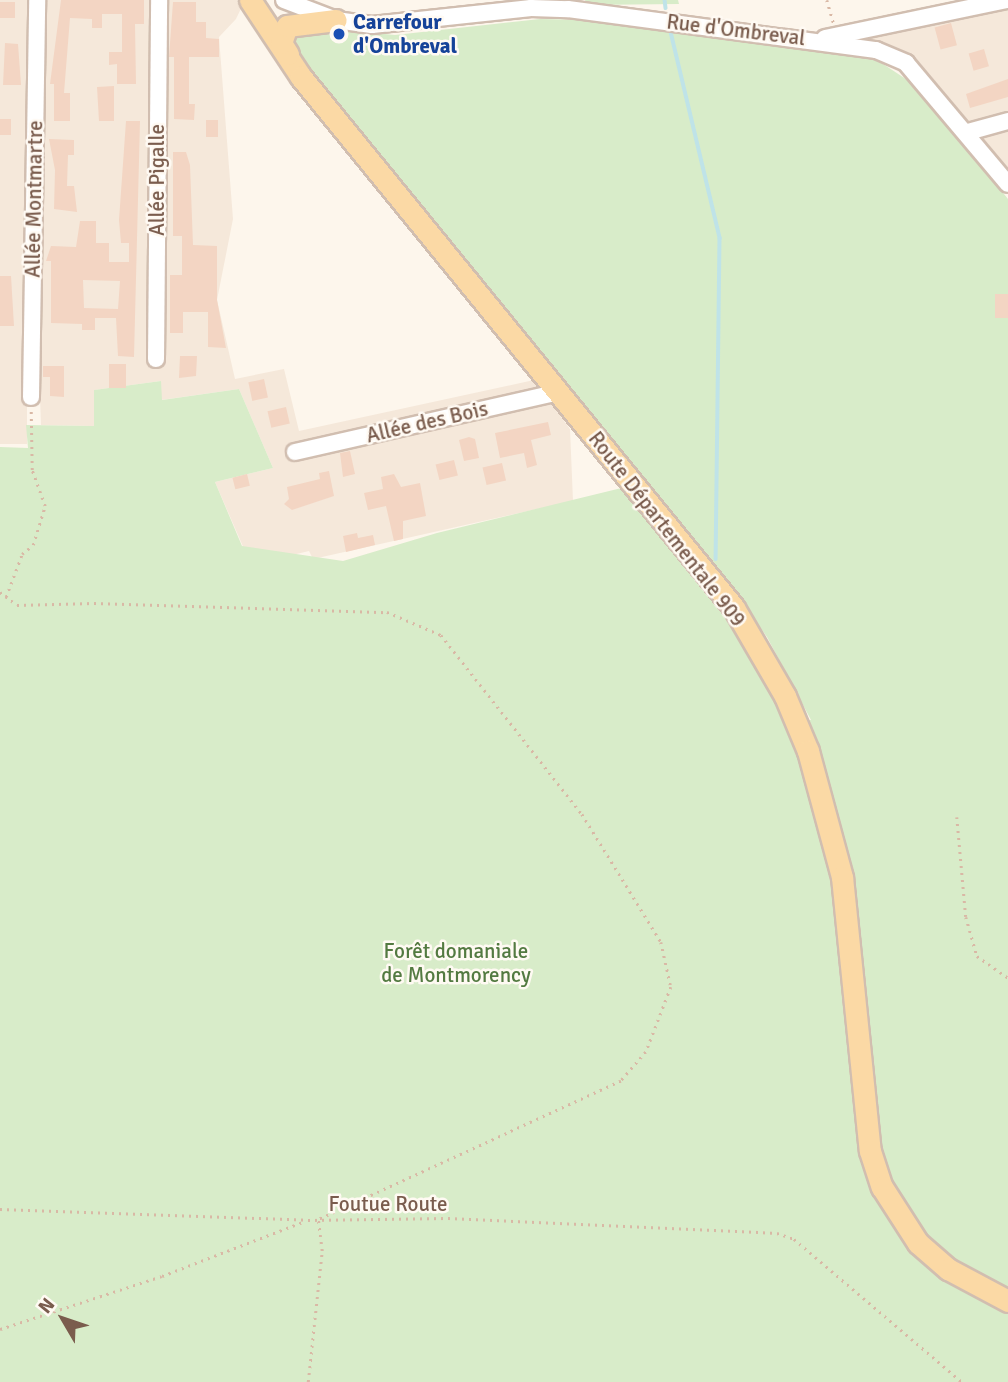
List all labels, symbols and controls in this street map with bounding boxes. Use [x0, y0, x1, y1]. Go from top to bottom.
place label: Carrefour d'Ombreval [353, 9, 457, 59]
street label: Rue d'Ombreval [665, 9, 807, 51]
marker: Carrefour d'Ombreval [331, 26, 347, 42]
street label: Allée Montmartre [20, 120, 48, 278]
street label: Allée Pigalle [144, 124, 170, 236]
street label: Allée des Bois [364, 396, 490, 448]
street label: Route Départementale 909 [583, 426, 751, 632]
park label: Forêt domaniale de Montmorency [381, 938, 531, 988]
street label: Foutue Route [328, 1191, 448, 1217]
north arrow [28, 1284, 98, 1354]
text: N [33, 1293, 60, 1318]

